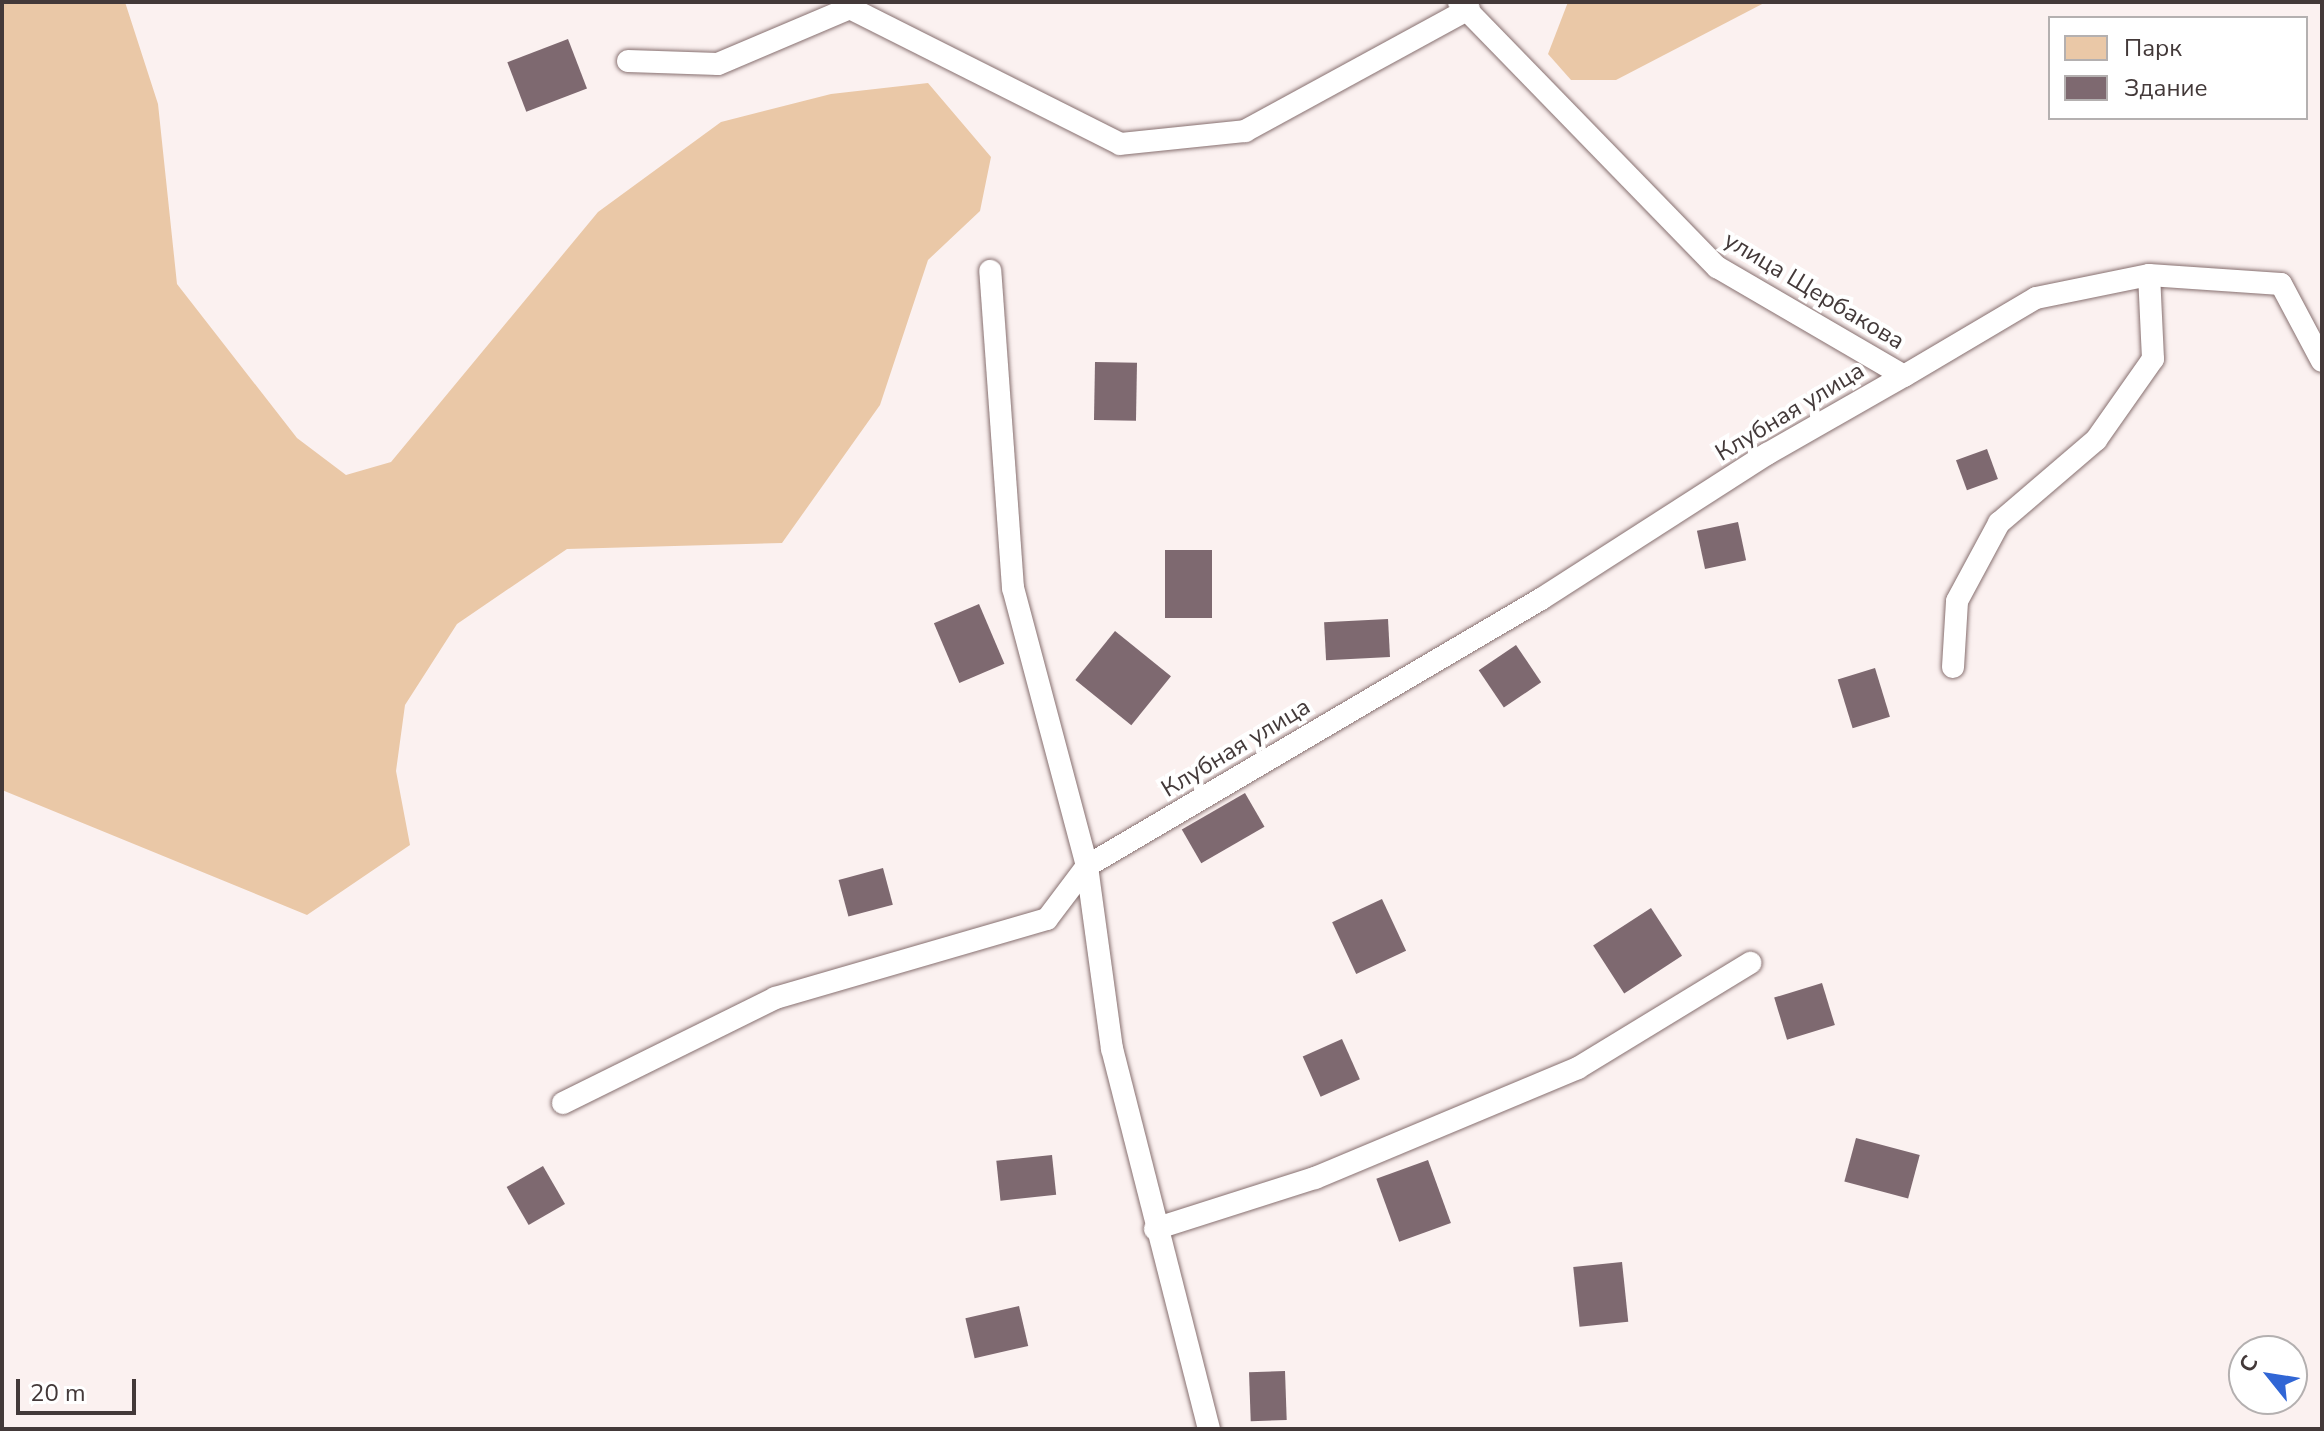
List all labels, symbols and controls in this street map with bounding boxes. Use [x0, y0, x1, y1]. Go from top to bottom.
legend [2048, 16, 2308, 120]
text: Парк [2124, 32, 2182, 64]
text: Здание [2124, 72, 2208, 104]
street label: улица Щербакова [1719, 226, 1909, 356]
street label: Клубная улица [1710, 356, 1870, 468]
street label: Клубная улица [1156, 692, 1316, 804]
north arrow [2228, 1335, 2308, 1415]
text: С [2232, 1350, 2266, 1378]
scale bar [20, 1363, 140, 1413]
text: 20 m [30, 1377, 86, 1409]

